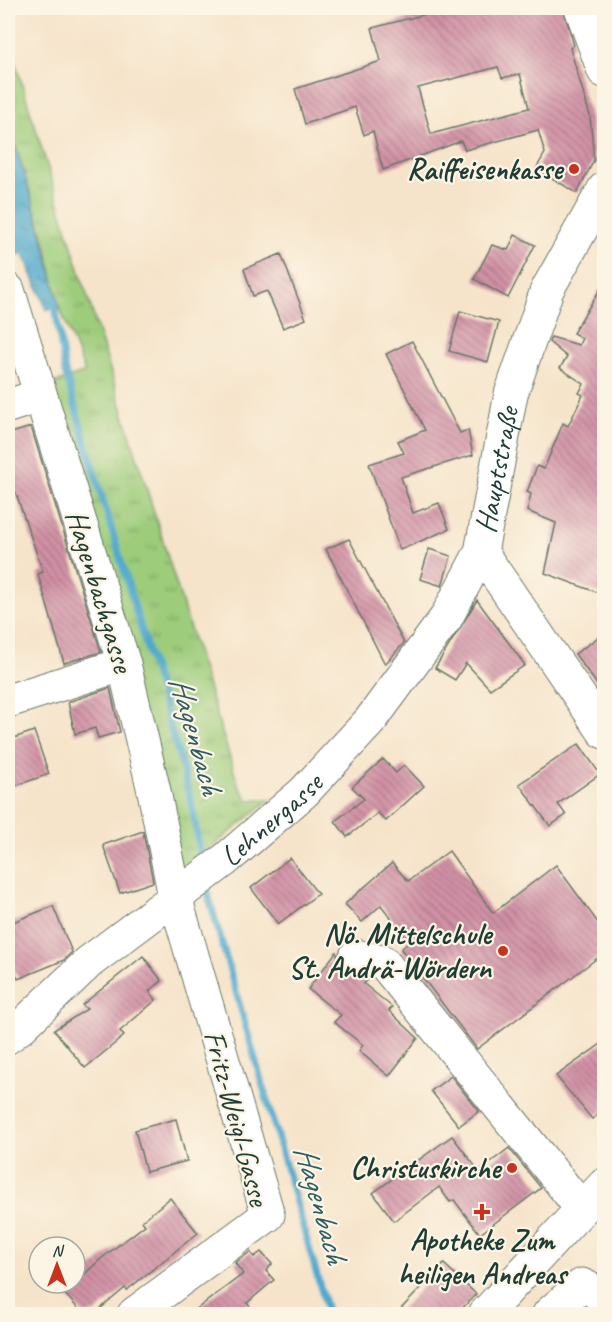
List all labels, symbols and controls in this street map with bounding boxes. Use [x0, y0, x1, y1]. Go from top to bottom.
place label: Raiffeisenkasse [407, 150, 565, 188]
marker: Raiffeisenkasse [567, 162, 581, 176]
street label: Hauptstraße [466, 401, 528, 536]
street label: Hagenbachgasse [57, 505, 143, 679]
water label: Hagenbach [160, 671, 233, 801]
street label: Lehnergasse [212, 763, 332, 875]
place label: Nö. Mittelschule St. Andrä-Wördern [288, 915, 494, 987]
marker: Nö. Mittelschule St. Andrä-Wördern [496, 944, 510, 958]
street label: Fritz-Weigl-Gasse [195, 1026, 279, 1212]
water label: Hagenbach [285, 1140, 358, 1270]
place label: Christuskirche [350, 1149, 503, 1187]
marker: Christuskirche [505, 1161, 519, 1175]
marker: Apotheke Zum heiligen Andreas [475, 1205, 489, 1219]
place label: Apotheke Zum heiligen Andreas [398, 1221, 570, 1293]
north arrow [27, 1235, 87, 1295]
text: N [52, 1241, 65, 1261]

